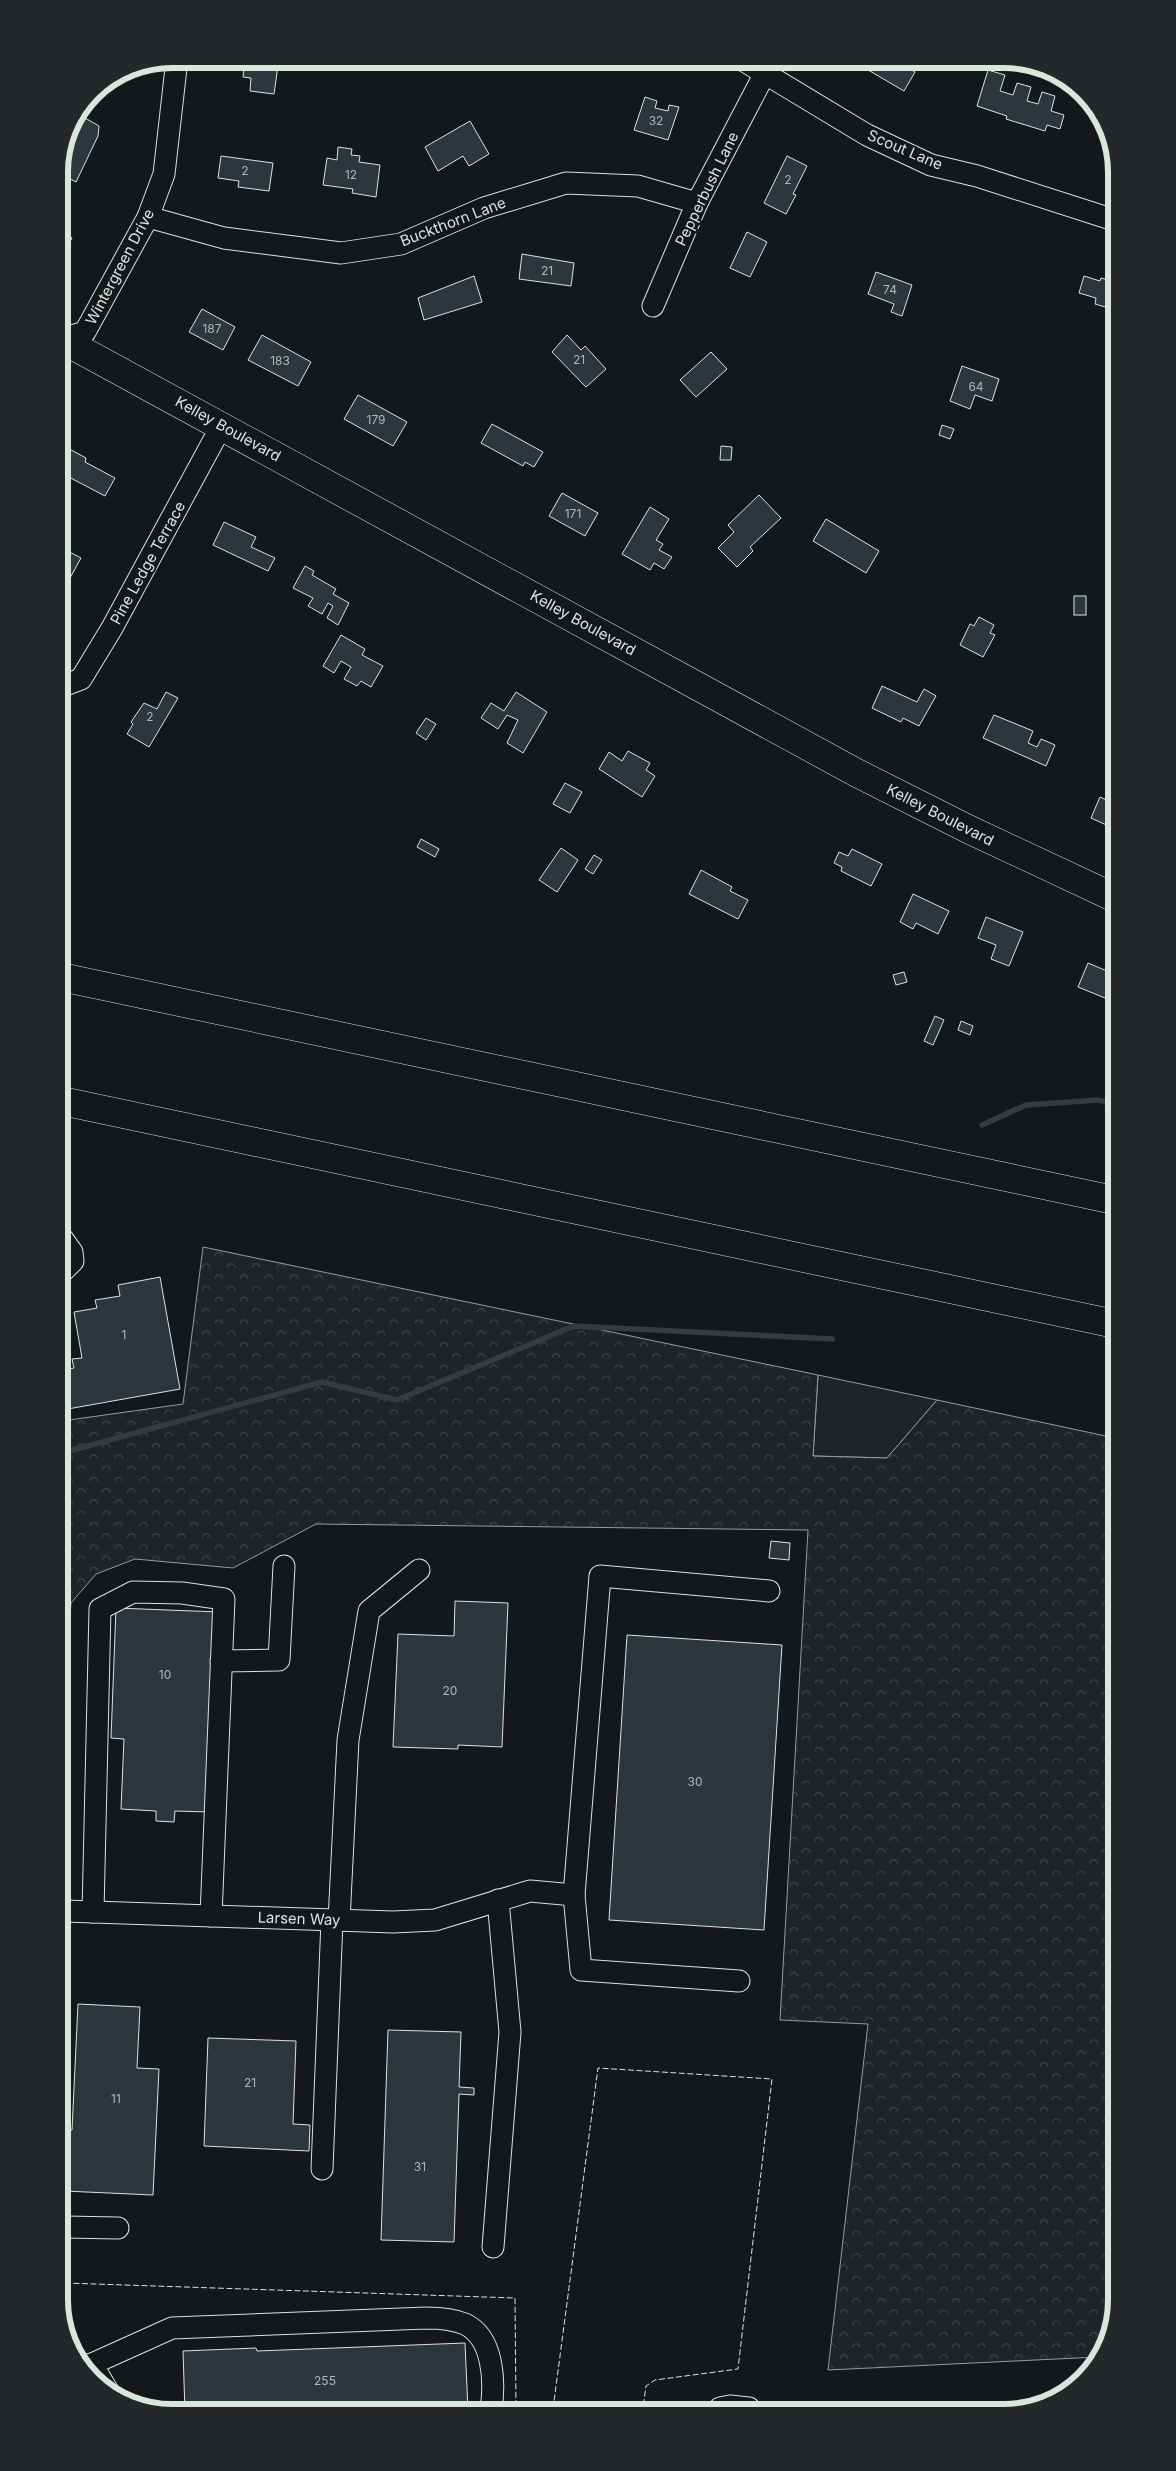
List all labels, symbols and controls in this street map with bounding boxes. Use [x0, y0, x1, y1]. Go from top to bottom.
house number: 32 [649, 113, 663, 128]
street label: Scout Lane [865, 125, 946, 174]
street label: Pepperbush Lane [671, 129, 742, 249]
house number: 2 [241, 163, 249, 178]
house number: 12 [345, 167, 357, 182]
house number: 2 [784, 172, 792, 187]
street label: Buckthorn Lane [397, 193, 508, 250]
street label: Wintergreen Drive [81, 206, 158, 328]
house number: 21 [541, 263, 553, 278]
house number: 74 [883, 282, 897, 297]
house number: 187 [202, 321, 222, 336]
house number: 21 [573, 352, 585, 367]
house number: 183 [270, 353, 290, 368]
house number: 64 [968, 379, 984, 394]
street label: Kelley Boulevard [172, 392, 284, 465]
house number: 179 [367, 412, 386, 427]
street label: Pine Ledge Terrace [106, 498, 189, 628]
house number: 171 [565, 506, 581, 521]
street label: Kelley Boulevard [527, 586, 639, 659]
house number: 2 [146, 709, 154, 724]
street label: Kelley Boulevard [883, 779, 997, 850]
house number: 1 [122, 1327, 126, 1342]
house number: 10 [159, 1667, 171, 1682]
house number: 20 [443, 1683, 457, 1698]
house number: 30 [688, 1774, 702, 1789]
street label: Larsen Way [257, 1908, 341, 1929]
house number: 21 [244, 2075, 256, 2090]
house number: 11 [111, 2091, 121, 2106]
house number: 31 [414, 2159, 426, 2174]
house number: 255 [314, 2373, 336, 2388]

